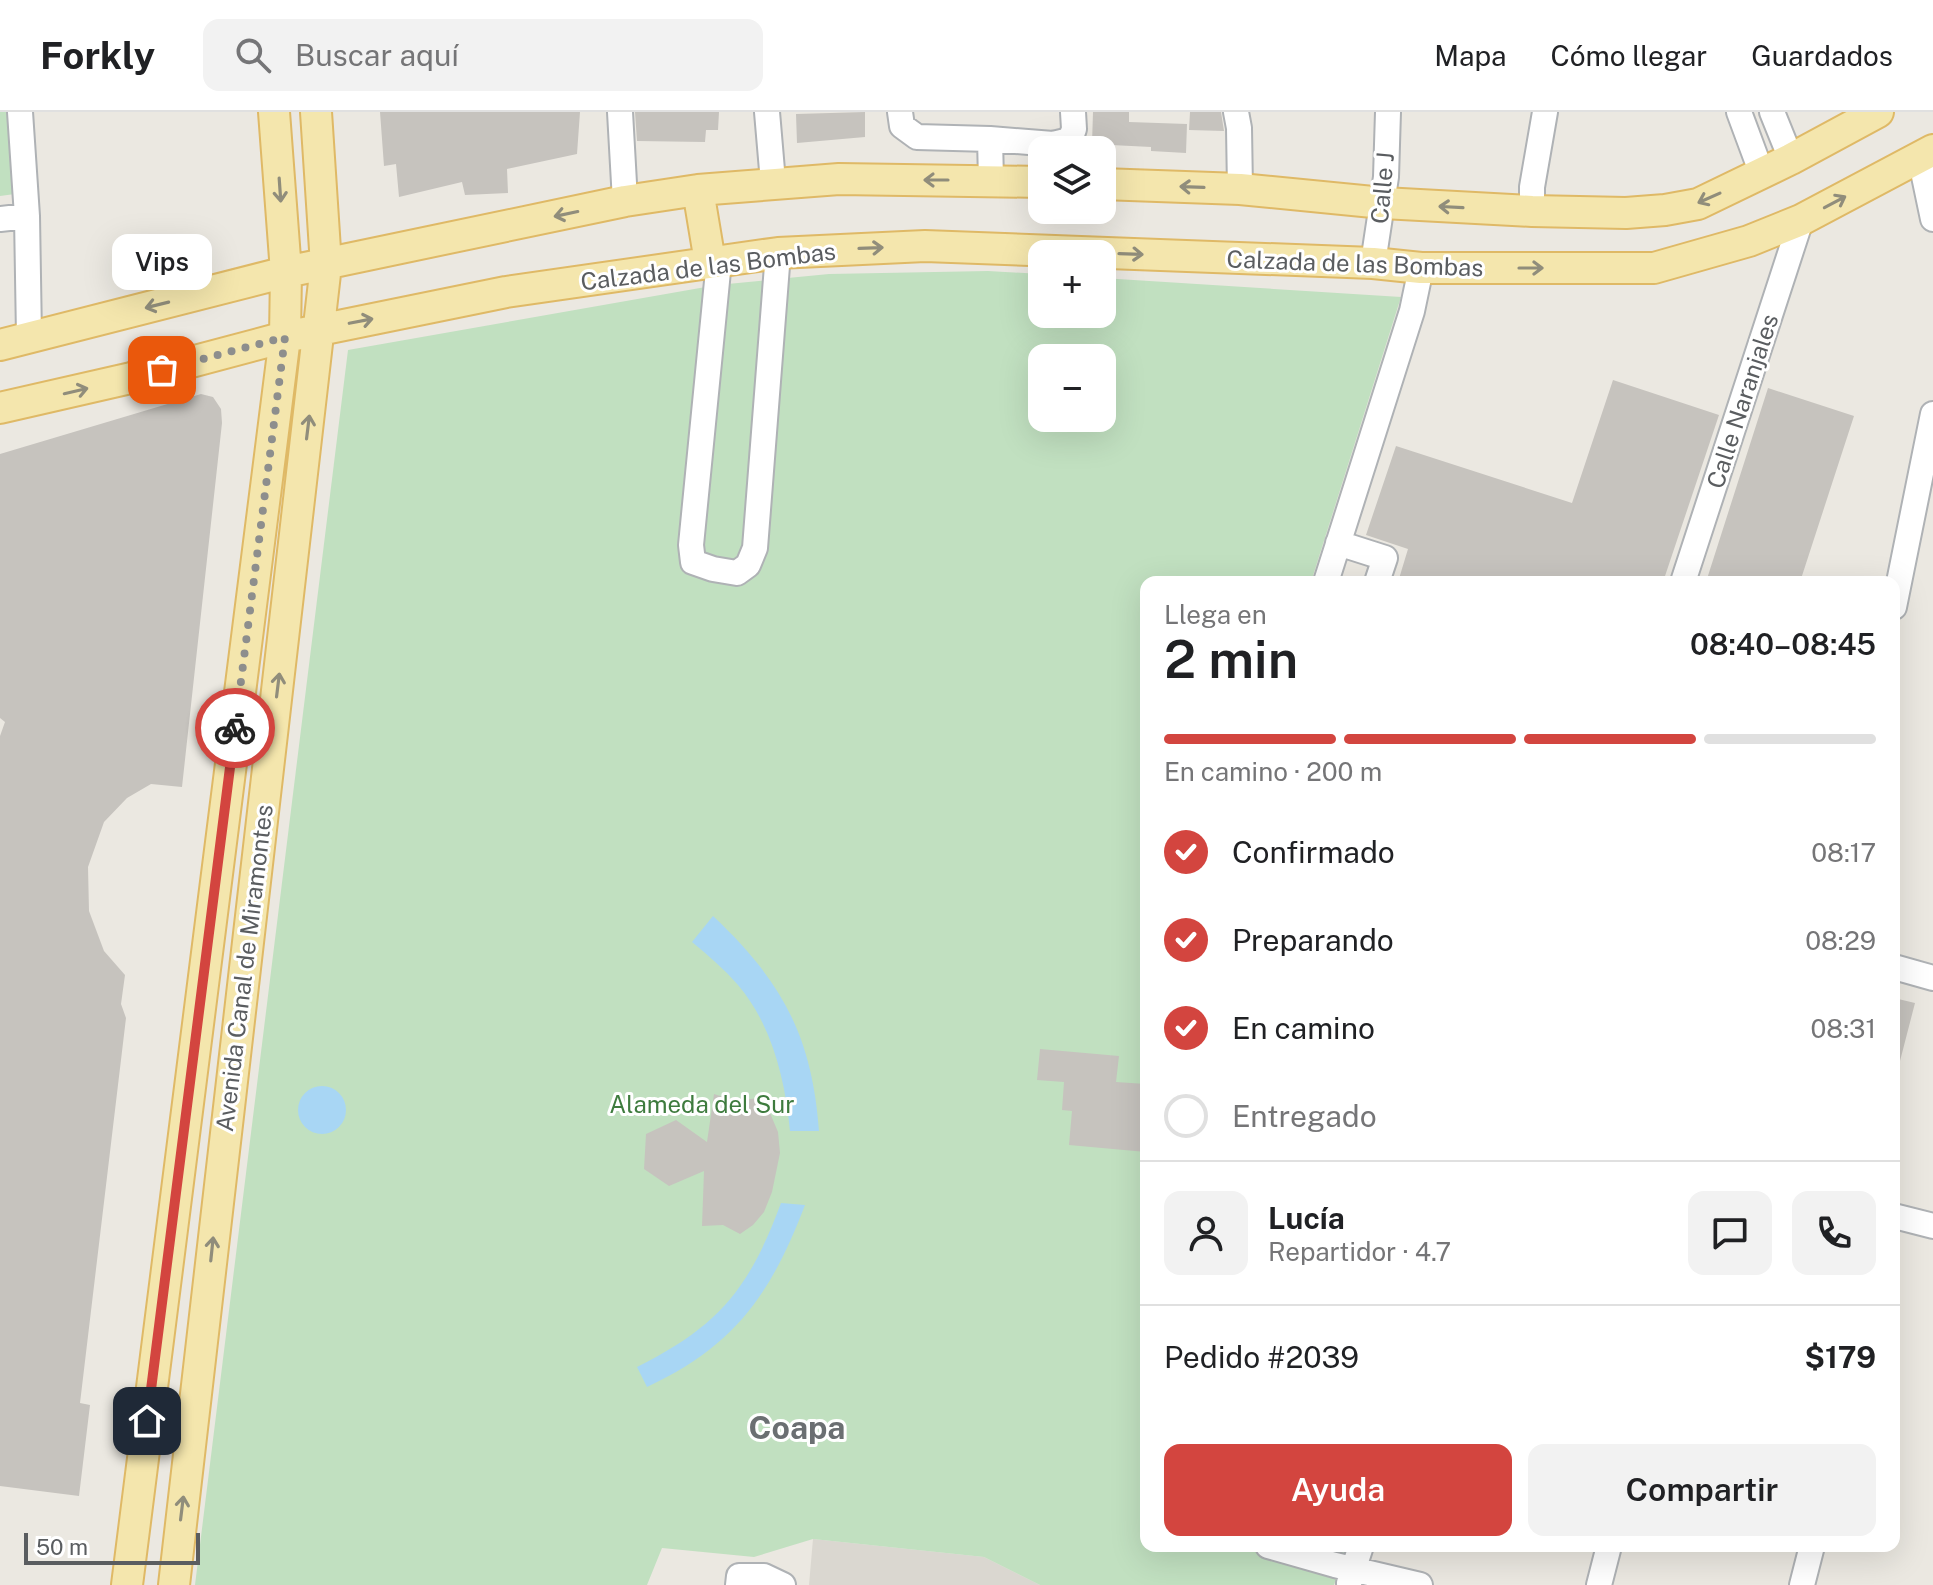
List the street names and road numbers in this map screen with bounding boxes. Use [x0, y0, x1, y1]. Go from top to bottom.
street label: Calle J [1365, 151, 1399, 225]
street label: Calzada de las Bombas [579, 236, 837, 296]
street label: Calzada de las Bombas [1226, 245, 1484, 281]
street label: Calle Naranjales [1701, 310, 1783, 492]
street label: Avenida Canal de Miramontes [210, 803, 278, 1133]

